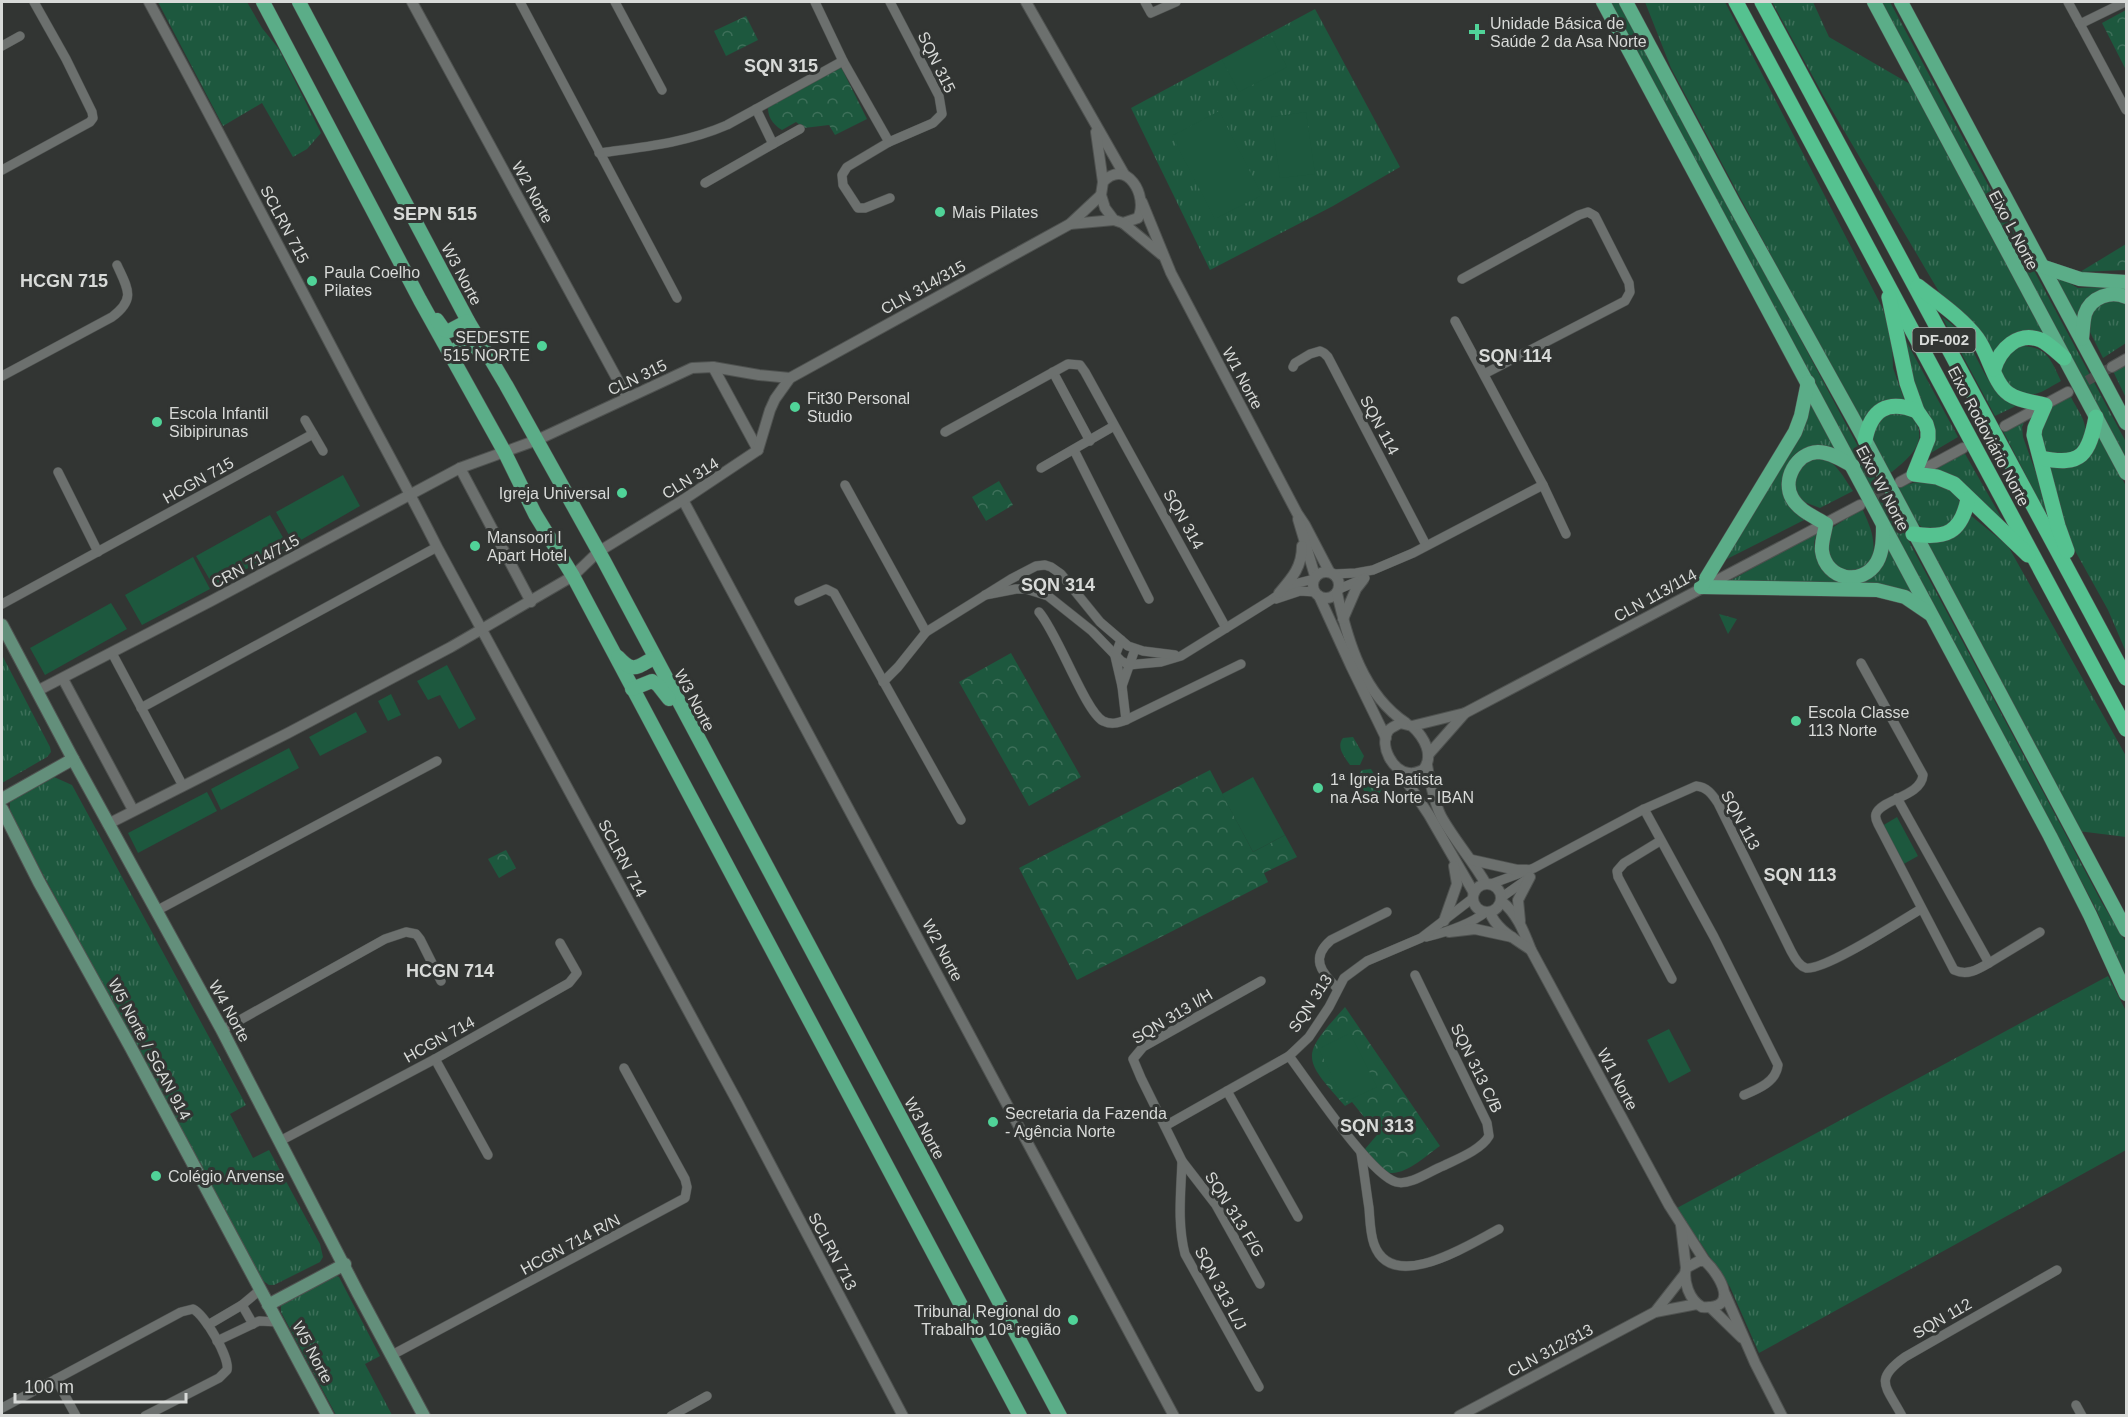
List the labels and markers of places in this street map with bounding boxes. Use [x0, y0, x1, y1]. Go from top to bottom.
place label: Unidade Básica de Saúde 2 da Asa Norte [1490, 15, 1647, 50]
marker: Unidade Básica de Saúde 2 da Asa Norte [1468, 23, 1486, 41]
place label: Mais Pilates [952, 204, 1038, 221]
marker: Mais Pilates [933, 205, 947, 219]
place label: Paula Coelho Pilates [324, 264, 420, 299]
marker: Paula Coelho Pilates [305, 274, 319, 288]
place label: SEDESTE 515 NORTE [443, 329, 530, 364]
marker: SEDESTE 515 NORTE [535, 339, 549, 353]
place label: Fit30 Personal Studio [807, 390, 910, 425]
marker: Fit30 Personal Studio [788, 400, 802, 414]
place label: Escola Infantil Sibipirunas [169, 405, 269, 440]
marker: Escola Infantil Sibipirunas [150, 415, 164, 429]
place label: Igreja Universal [499, 485, 610, 502]
marker: Igreja Universal [615, 486, 629, 500]
place label: Mansoori I Apart Hotel [487, 529, 567, 564]
marker: Mansoori I Apart Hotel [468, 539, 482, 553]
place label: Escola Classe 113 Norte [1808, 704, 1909, 739]
marker: Escola Classe 113 Norte [1789, 714, 1803, 728]
place label: 1ª Igreja Batista na Asa Norte - IBAN [1330, 771, 1474, 806]
marker: 1ª Igreja Batista na Asa Norte - IBAN [1311, 781, 1325, 795]
place label: Secretaria da Fazenda - Agência Norte [1005, 1105, 1167, 1140]
marker: Secretaria da Fazenda - Agência Norte [986, 1115, 1000, 1129]
place label: Colégio Arvense [168, 1168, 285, 1185]
marker: Colégio Arvense [149, 1169, 163, 1183]
place label: Tribunal Regional do Trabalho 10ª região [914, 1303, 1061, 1338]
marker: Tribunal Regional do Trabalho 10ª região [1066, 1313, 1080, 1327]

